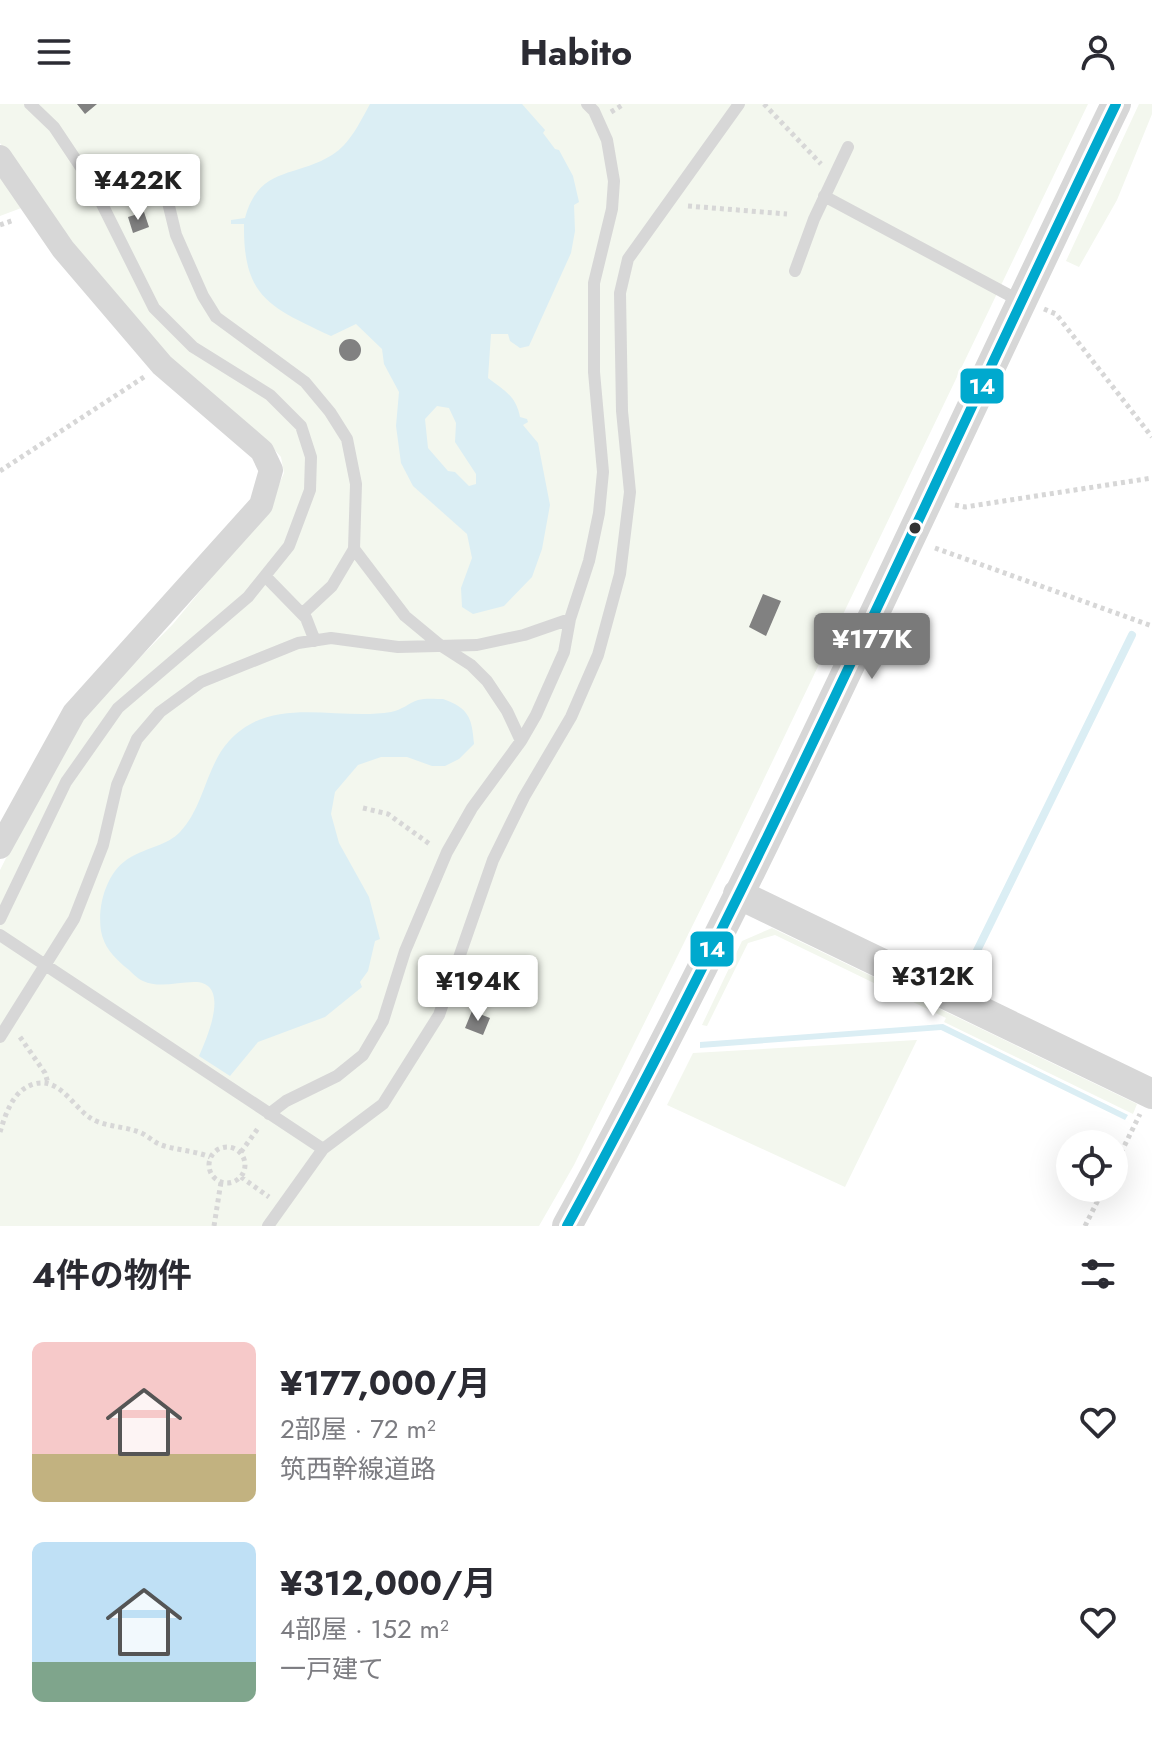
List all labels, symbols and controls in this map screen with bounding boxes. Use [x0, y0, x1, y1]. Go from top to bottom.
text: Habito [520, 26, 632, 78]
icon: menu [32, 30, 76, 74]
icon: person [1076, 30, 1120, 74]
pin: ¥422K [82, 154, 194, 222]
text: ¥422K [94, 161, 182, 199]
line badge: 14 [959, 367, 1005, 405]
text: 14 [969, 370, 995, 402]
unlabelled marker [907, 520, 923, 536]
pin: ¥177K [816, 613, 928, 681]
text: ¥177K [832, 620, 912, 658]
line badge: 14 [689, 930, 735, 968]
text: 14 [699, 933, 725, 965]
pin: ¥312K [877, 950, 989, 1018]
pin: ¥194K [422, 955, 534, 1023]
text: ¥312K [892, 957, 974, 995]
text: ¥194K [436, 962, 520, 1000]
map controls [1056, 1130, 1128, 1202]
button: locate [1056, 1130, 1128, 1202]
text: 4件の物件 [32, 1251, 192, 1300]
icon: filters [1076, 1252, 1120, 1296]
text: ¥177,000/月 [280, 1359, 491, 1408]
icon: home [96, 1374, 192, 1470]
icon: heart [1076, 1400, 1120, 1444]
text: 2部屋 · 72 m² [280, 1410, 436, 1448]
text: 筑西幹線道路 [280, 1450, 436, 1488]
text: ¥312,000/月 [280, 1559, 497, 1608]
icon: home [96, 1574, 192, 1670]
icon: heart [1076, 1600, 1120, 1644]
text: 4部屋 · 152 m² [280, 1610, 449, 1648]
text: 一戸建て [280, 1650, 384, 1688]

